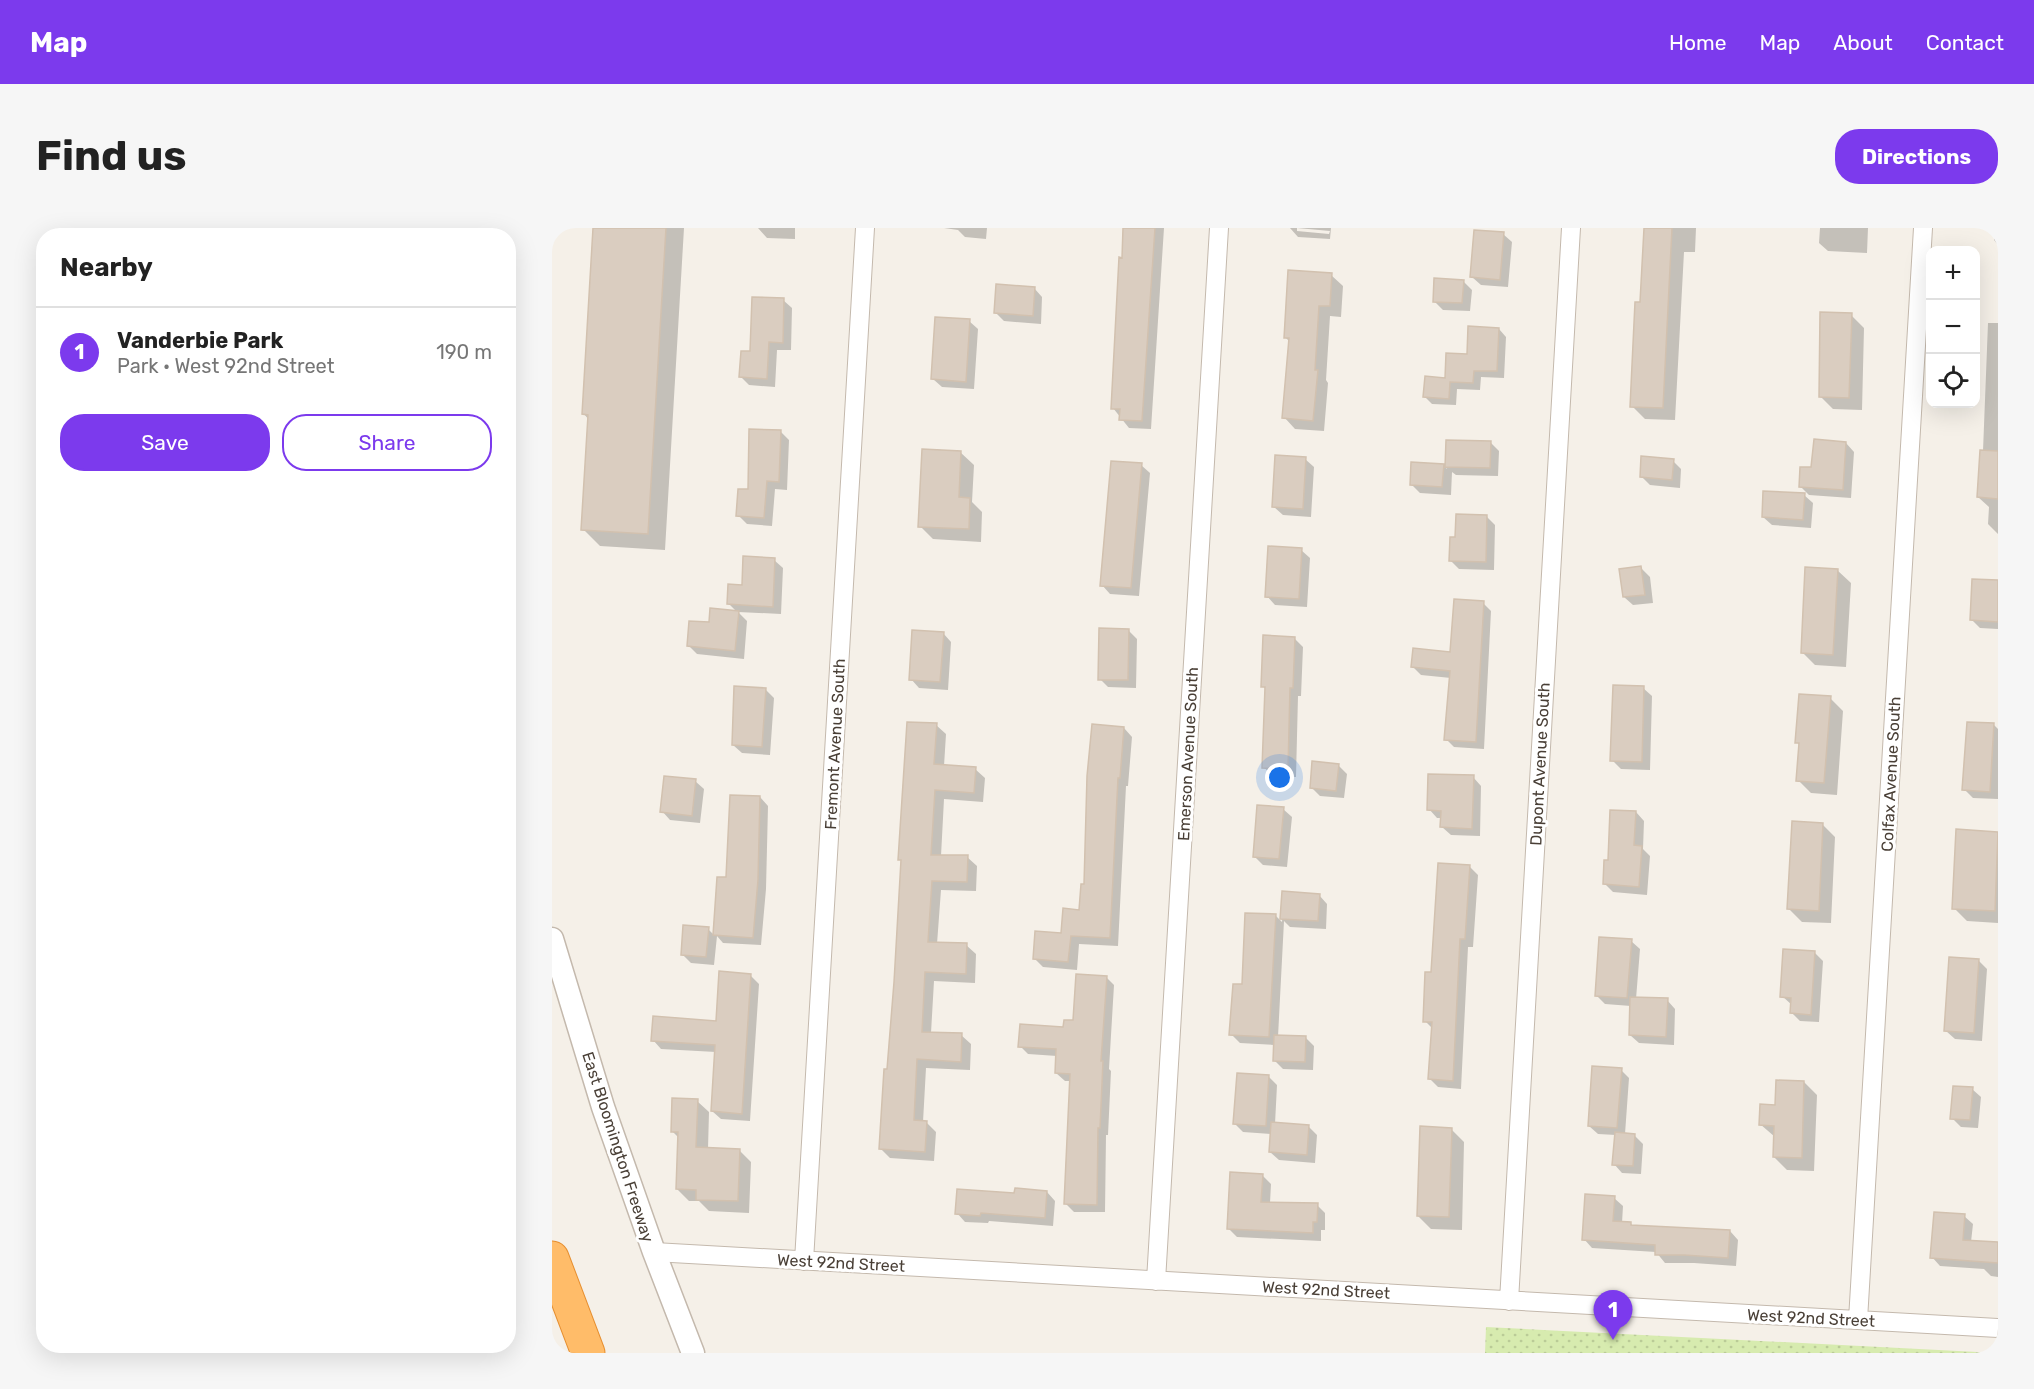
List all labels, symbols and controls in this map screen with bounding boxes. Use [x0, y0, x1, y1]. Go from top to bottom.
text: Map [30, 26, 87, 59]
text: Home [1669, 30, 1726, 55]
text: Map [1759, 30, 1800, 55]
text: About [1833, 30, 1893, 55]
text: Contact [1926, 30, 2004, 55]
button: Directions [1835, 129, 1998, 184]
text: Find us [36, 131, 187, 181]
map controls [1926, 246, 1980, 408]
button: + [1926, 246, 1980, 300]
text: Nearby [60, 252, 153, 283]
button: − [1926, 300, 1980, 354]
text: Vanderbie Park [117, 327, 283, 354]
text: 1 [75, 340, 84, 364]
text: 190 m [436, 340, 492, 364]
text: Park · West 92nd Street [117, 354, 335, 378]
button: locate [1926, 354, 1980, 408]
button: Save [60, 414, 270, 471]
button: Share [282, 414, 492, 471]
street label: Fremont Avenue South [821, 658, 849, 830]
street label: Emerson Avenue South [1174, 667, 1202, 841]
street label: Dupont Avenue South [1526, 682, 1554, 846]
street label: Colfax Avenue South [1877, 696, 1905, 852]
your location [1265, 763, 1294, 792]
street label: East Bloomington Freeway [578, 1049, 658, 1245]
street label: West 92nd Street [777, 1250, 905, 1276]
street label: West 92nd Street [1262, 1277, 1390, 1303]
pin: 1 [1594, 1290, 1632, 1340]
street label: West 92nd Street [1747, 1305, 1875, 1331]

